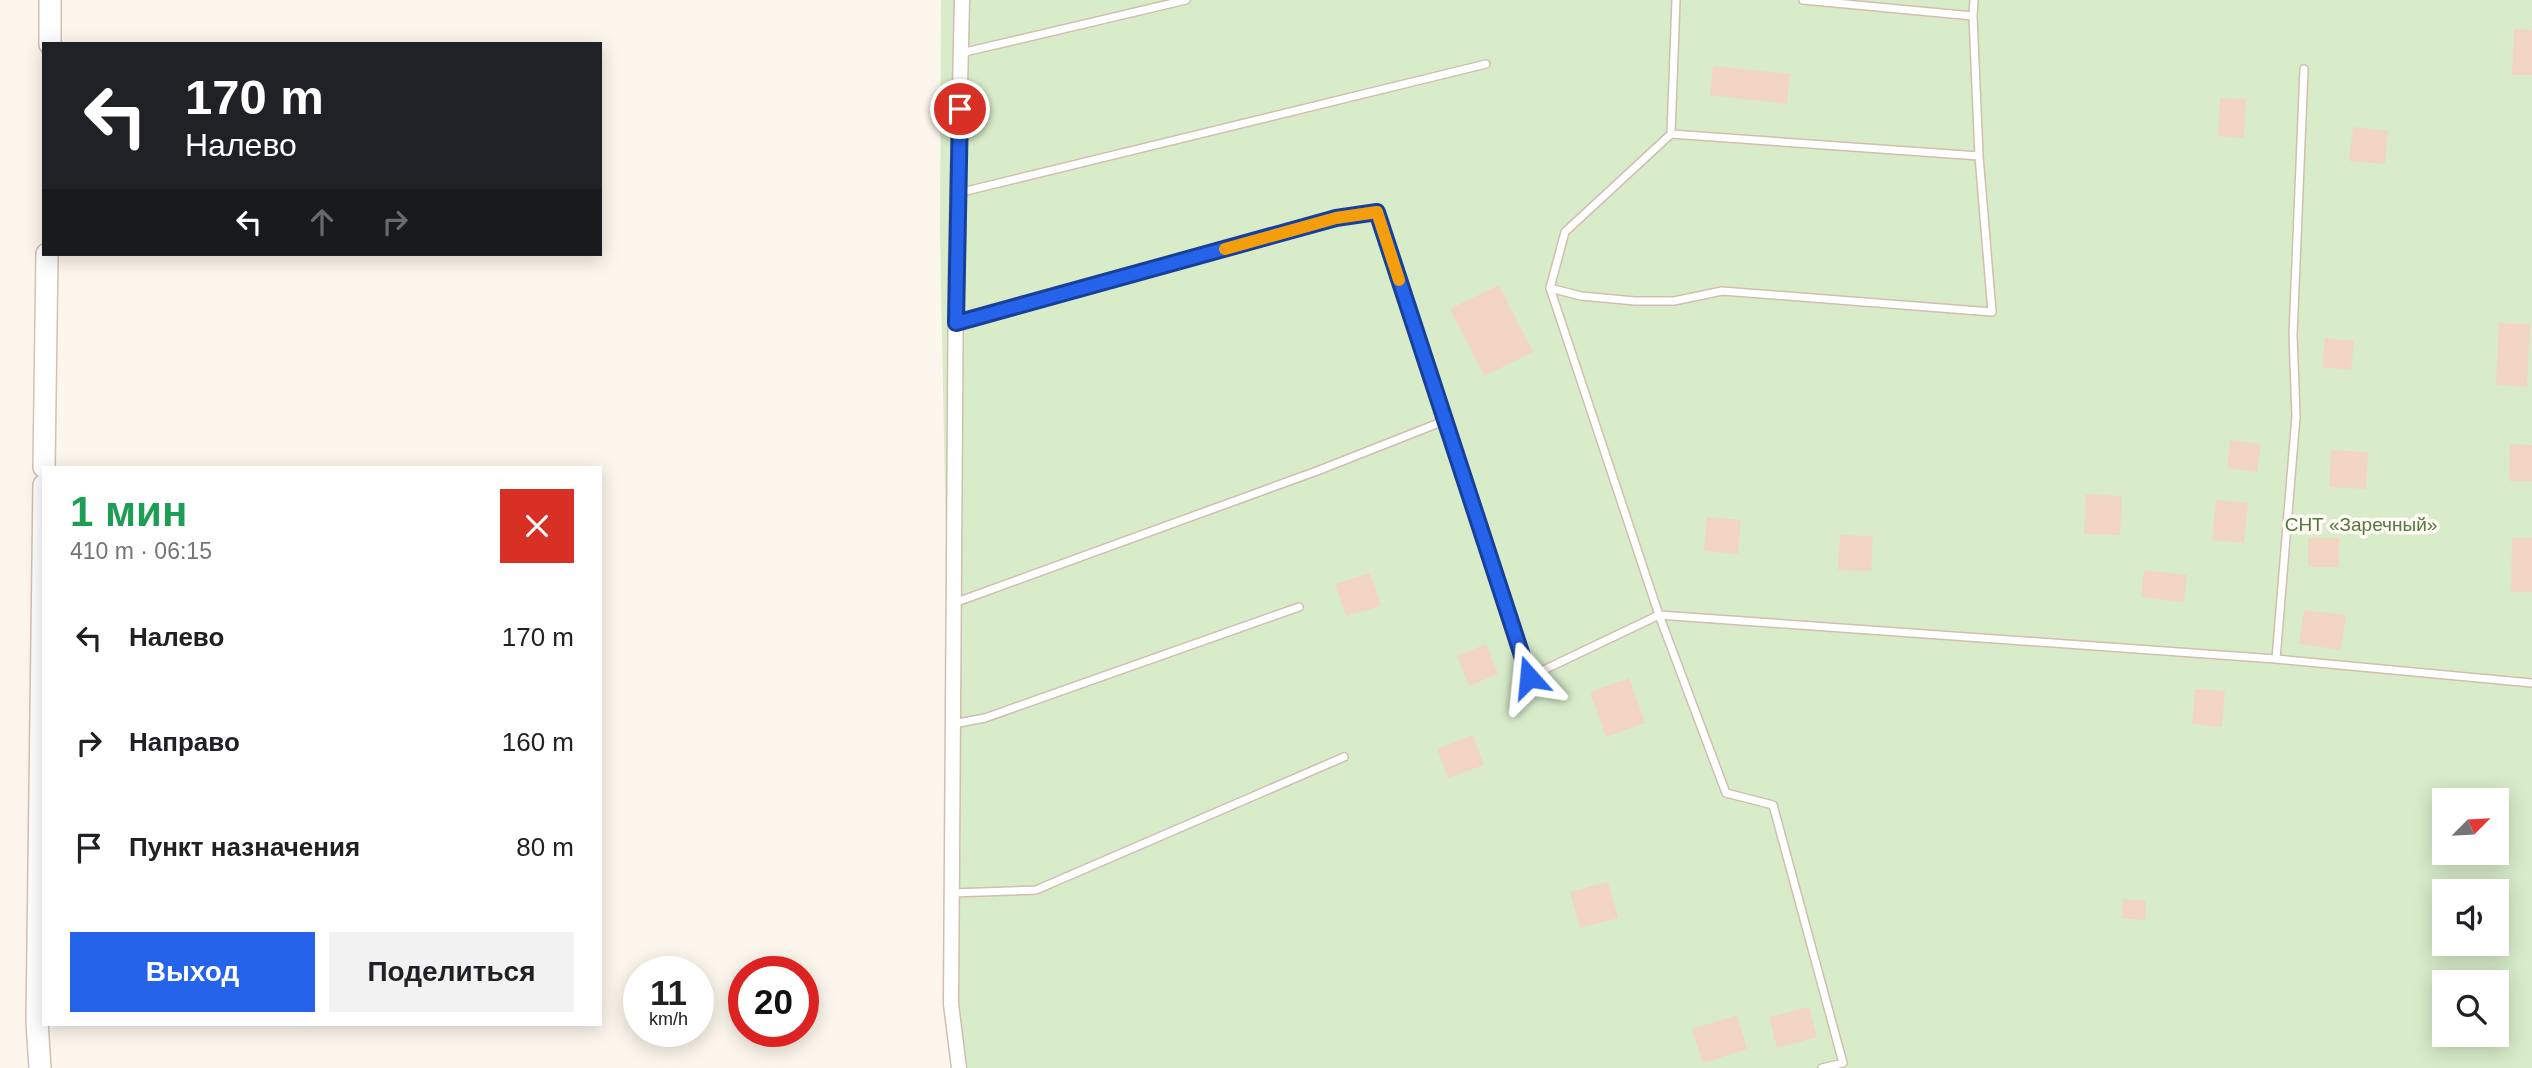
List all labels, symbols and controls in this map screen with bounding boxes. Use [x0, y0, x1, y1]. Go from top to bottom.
icon: left [70, 70, 161, 161]
text: 170 m [185, 70, 324, 124]
pin [930, 79, 990, 139]
icon: arrive [941, 90, 979, 128]
text: Налево [185, 127, 297, 163]
icon: left [230, 203, 268, 241]
icon: ahead [303, 203, 341, 241]
icon: right [376, 203, 414, 241]
text: 1 мин [70, 488, 187, 535]
button: close [500, 489, 574, 563]
park label: СНТ «Заречный» [2285, 514, 2437, 535]
text: 410 m · 06:15 [70, 538, 212, 564]
icon: left [70, 619, 108, 657]
text: Налево [129, 622, 224, 652]
text: 170 m [502, 622, 574, 652]
position arrow [1492, 640, 1566, 714]
icon: right [70, 724, 108, 762]
text: Направо [129, 727, 240, 757]
text: 160 m [502, 727, 574, 757]
north arrow [2432, 788, 2510, 864]
map controls [2432, 788, 2509, 1047]
icon: arrive [70, 829, 108, 867]
text: Пункт назначения [129, 832, 360, 862]
text: 80 m [516, 832, 574, 862]
button: sound [2432, 879, 2509, 956]
button: Выход [70, 932, 315, 1012]
button: Поделиться [329, 932, 574, 1012]
speed limit sign: 20 [728, 956, 819, 1047]
button: search [2432, 970, 2509, 1047]
text: 11 [650, 973, 687, 1012]
text: km/h [649, 1009, 688, 1029]

